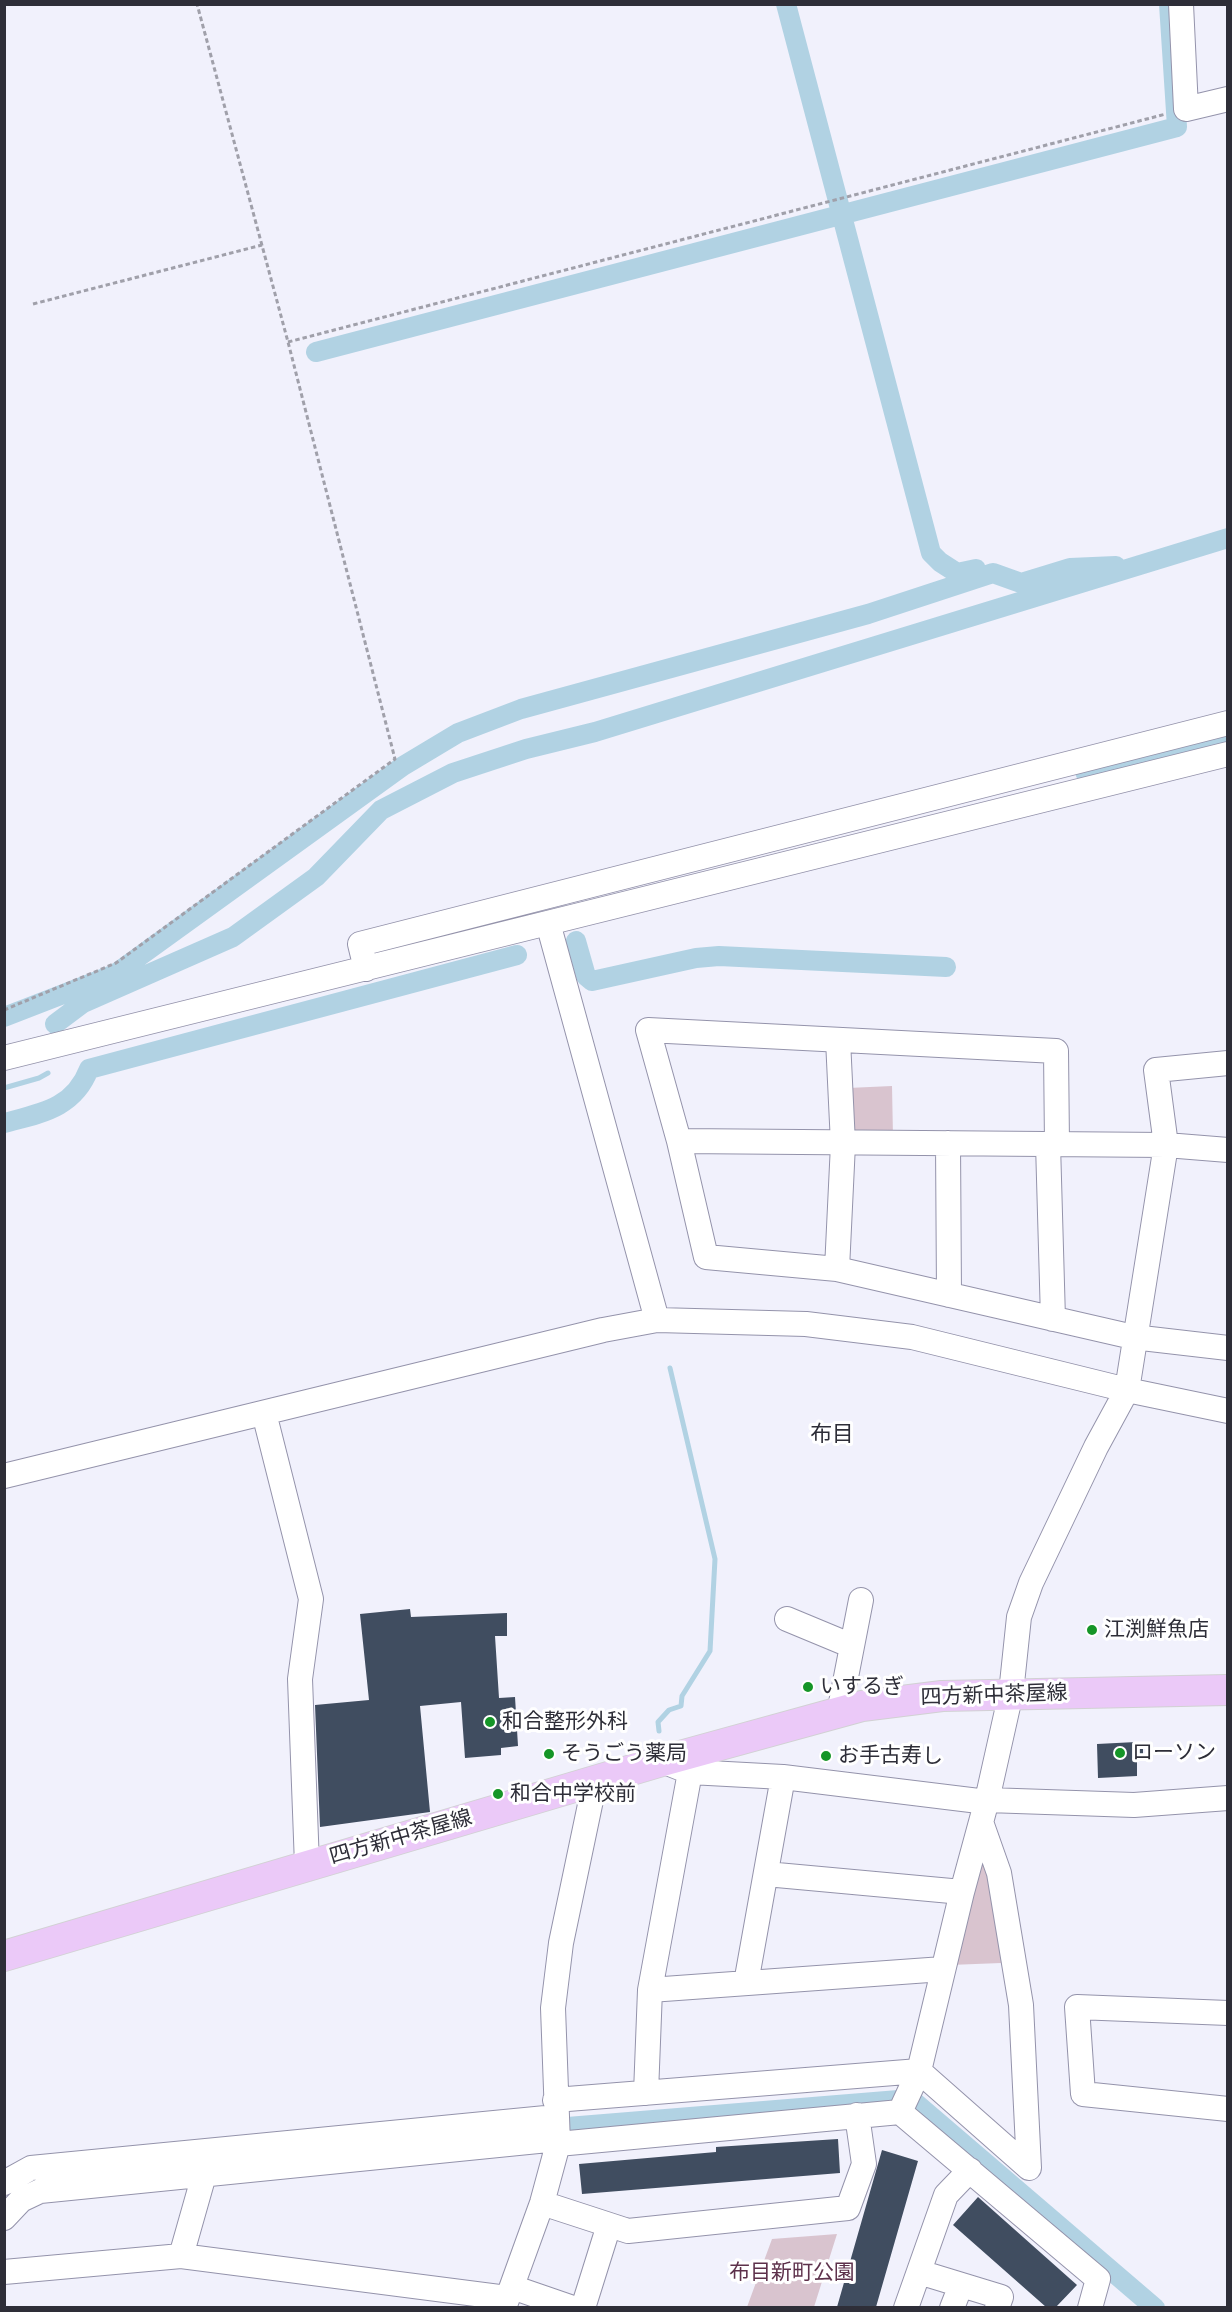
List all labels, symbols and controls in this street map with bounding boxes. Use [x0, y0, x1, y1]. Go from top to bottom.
district label: 布目 [810, 1422, 854, 1448]
place label: 江渕鮮魚店 [1104, 1617, 1209, 1643]
marker: 江渕鮮魚店 [1085, 1623, 1099, 1637]
place label: いするぎ [820, 1674, 904, 1700]
marker: いするぎ [801, 1680, 815, 1694]
street label: 四方新中茶屋線 [920, 1681, 1068, 1711]
place label: 和合整形外科 [502, 1709, 628, 1735]
marker: 和合整形外科 [483, 1715, 497, 1729]
place label: ローソン [1132, 1740, 1216, 1766]
place label: そうごう薬局 [561, 1741, 687, 1767]
place label: お手古寿し [838, 1743, 943, 1769]
marker: ローソン [1113, 1746, 1127, 1760]
marker: そうごう薬局 [542, 1747, 556, 1761]
marker: お手古寿し [819, 1749, 833, 1763]
place label: 和合中学校前 [510, 1781, 636, 1807]
marker: 和合中学校前 [491, 1787, 505, 1801]
street label: 四方新中茶屋線 [327, 1806, 475, 1870]
park label: 布目新町公園 [729, 2260, 855, 2286]

